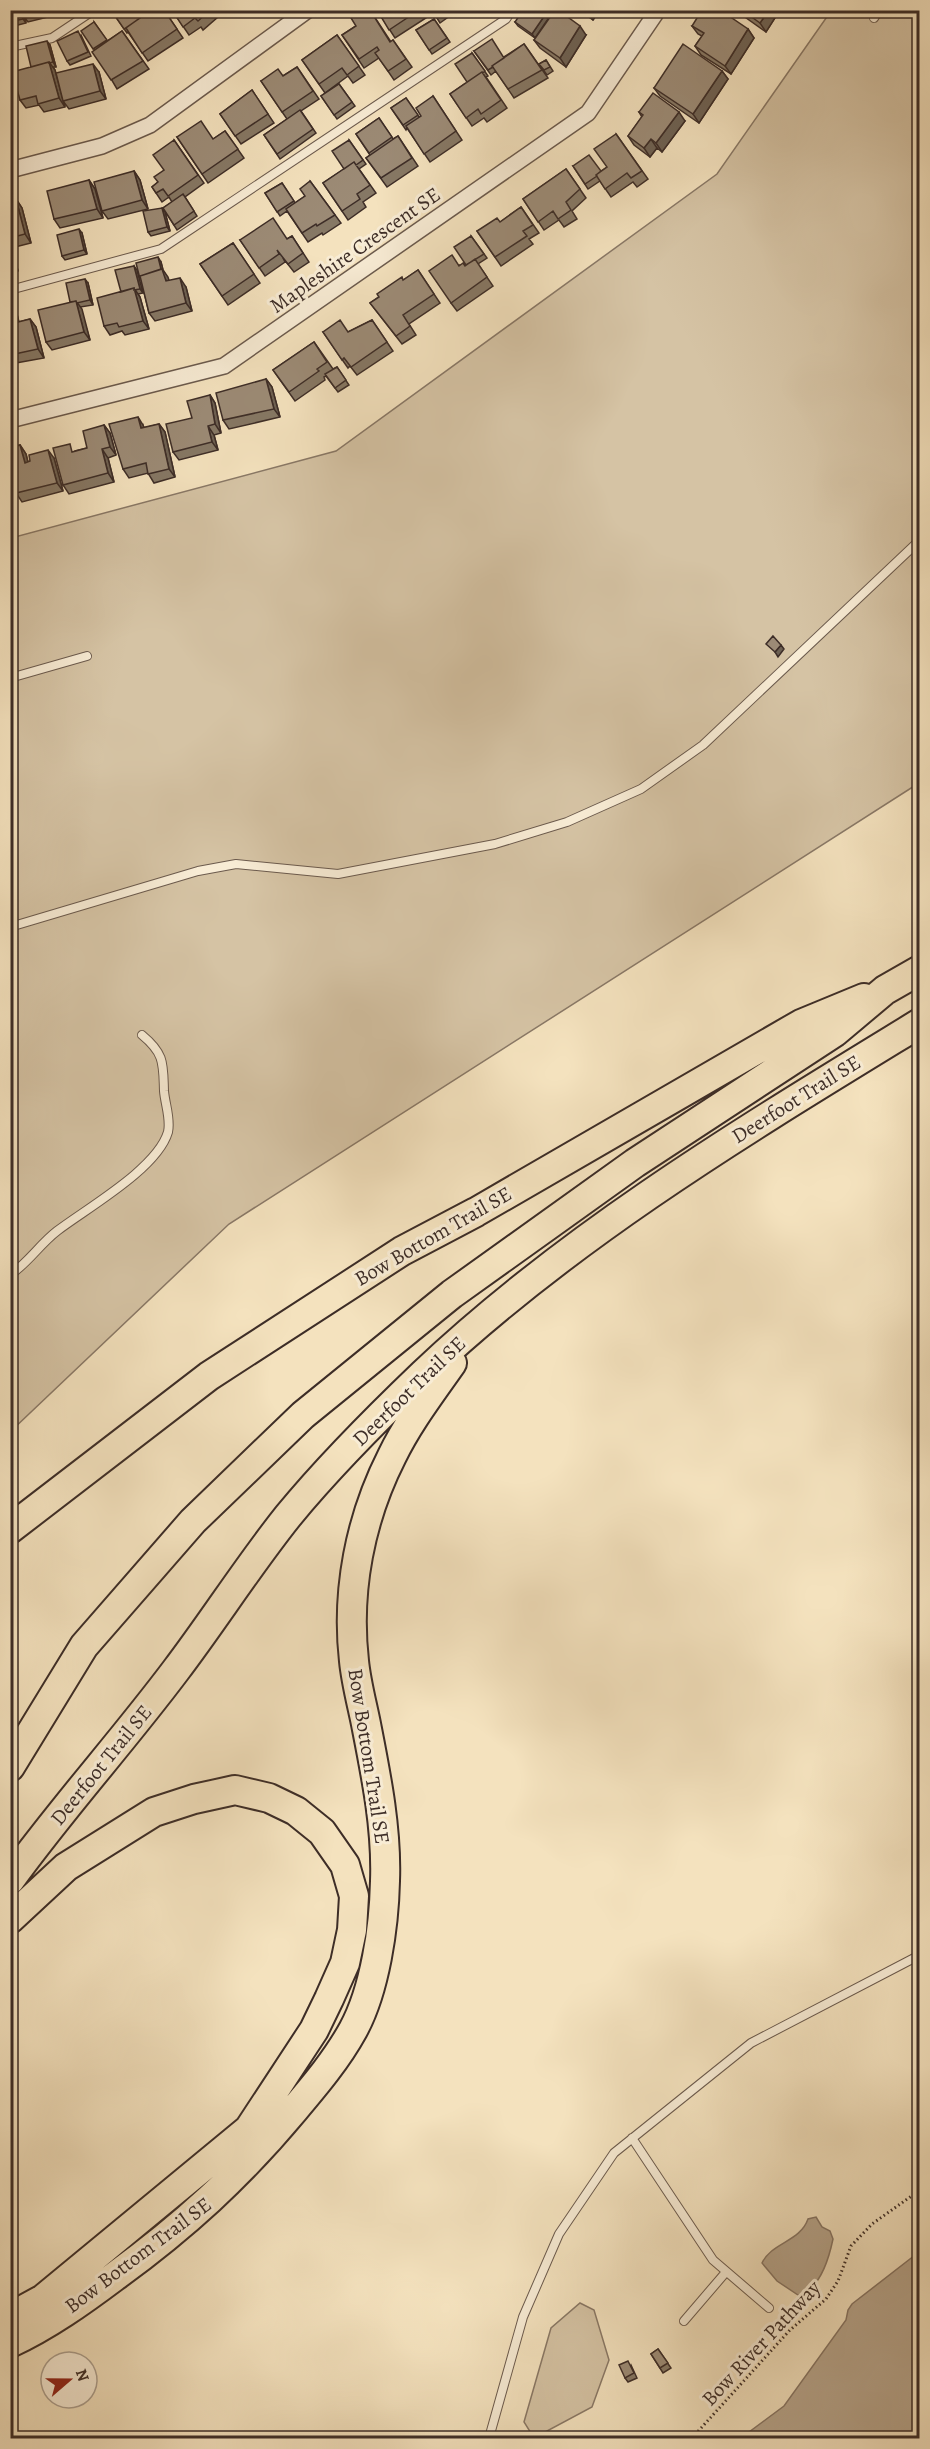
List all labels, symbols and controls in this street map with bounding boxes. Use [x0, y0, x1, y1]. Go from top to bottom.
street label: Mapleshire Crescent SE [264, 180, 446, 320]
street label: Deerfoot Trail SE [726, 1048, 866, 1150]
street label: Bow Bottom Trail SE [349, 1180, 517, 1292]
street label: Deerfoot Trail SE [346, 1330, 472, 1452]
street label: Bow Bottom Trail SE [341, 1666, 397, 1846]
street label: Deerfoot Trail SE [44, 1699, 158, 1831]
street label: Bow Bottom Trail SE [59, 2190, 217, 2320]
street label: Bow River Pathway [695, 2274, 827, 2412]
north arrow [39, 2350, 99, 2410]
text: N [70, 2366, 95, 2385]

